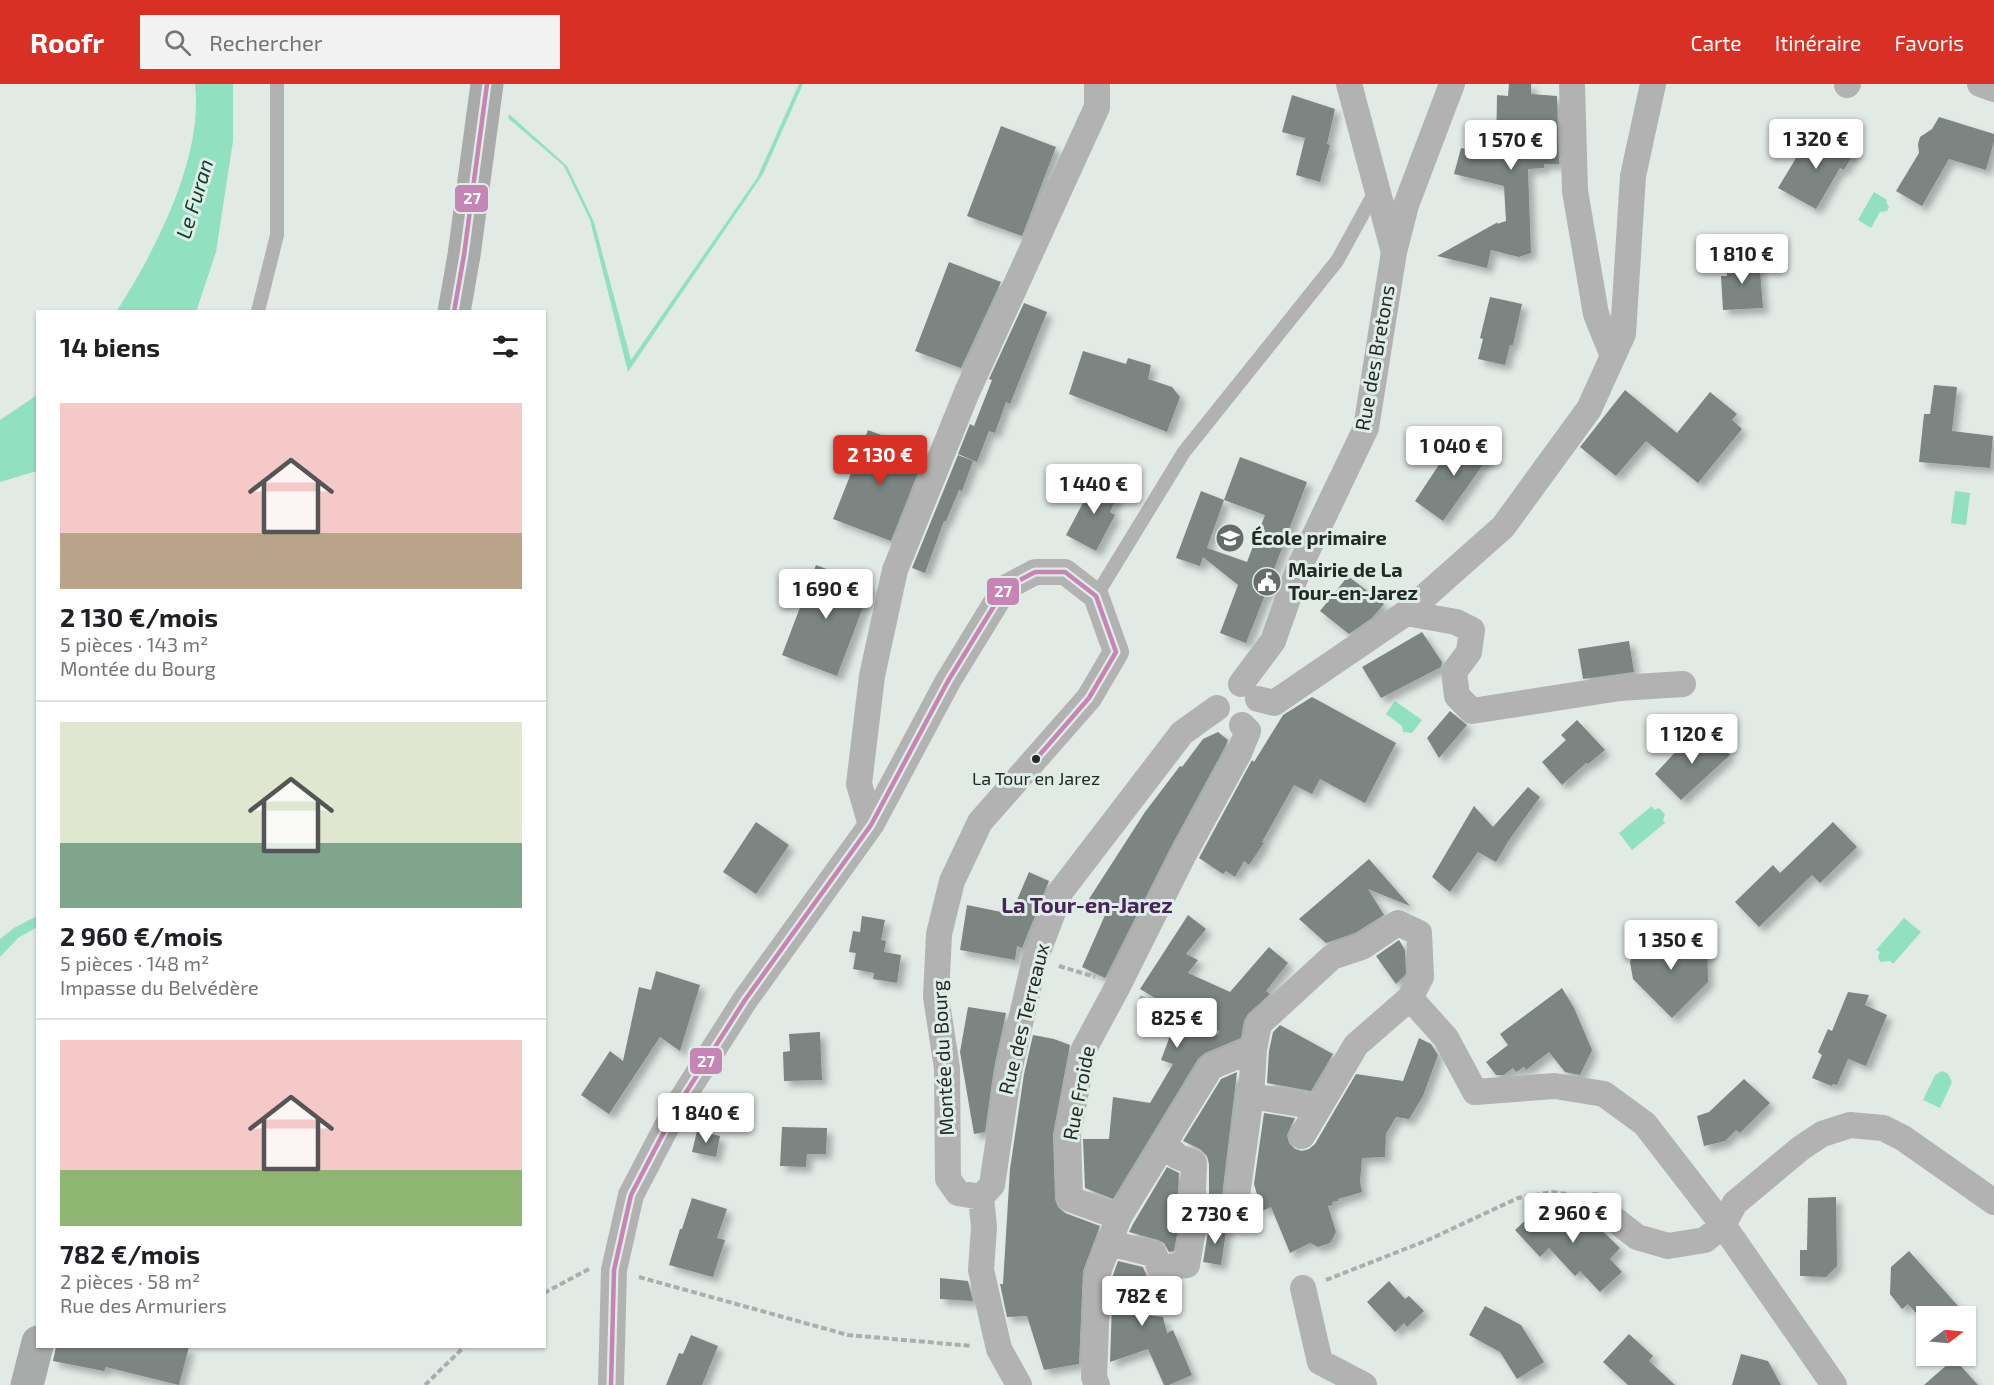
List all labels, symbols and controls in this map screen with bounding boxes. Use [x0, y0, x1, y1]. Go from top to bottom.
search box [140, 15, 560, 69]
text: Roofr [30, 25, 104, 59]
icon: search [161, 26, 194, 59]
text: Rechercher [209, 29, 323, 55]
text: Carte [1690, 30, 1742, 55]
text: Itinéraire [1775, 30, 1861, 55]
text: Favoris [1894, 30, 1964, 55]
pin: 1 320 € [1761, 119, 1871, 170]
pin: 1 570 € [1456, 120, 1566, 171]
text: 1 320 € [1783, 126, 1849, 150]
text: 1 570 € [1479, 127, 1543, 151]
water label: Le Furan [170, 156, 217, 241]
line badge: 27 [454, 184, 489, 213]
text: 27 [463, 188, 481, 207]
pin: 1 810 € [1687, 234, 1797, 285]
text: 1 810 € [1710, 241, 1774, 265]
street label: Rue des Bretons [1349, 283, 1399, 433]
icon: filters [489, 330, 522, 363]
text: 14 biens [60, 331, 160, 362]
pin: 1 040 € [1399, 426, 1509, 477]
text: 1 040 € [1420, 433, 1488, 457]
pin: 2 130 € [825, 435, 935, 486]
icon: home [237, 442, 345, 550]
text: 2 130 € [847, 442, 913, 466]
pin: 1 440 € [1039, 464, 1149, 515]
text: 1 440 € [1060, 471, 1128, 495]
school or university icon: École primaire [1214, 522, 1246, 554]
place label: École primaire [1251, 525, 1387, 549]
place label: Mairie de La Tour-en-Jarez [1288, 557, 1418, 604]
public building icon: Mairie de La Tour-en-Jarez [1251, 566, 1283, 598]
pin: 1 690 € [771, 569, 881, 620]
text: 1 690 € [793, 576, 859, 600]
line badge: 27 [986, 577, 1020, 606]
text: 27 [994, 581, 1012, 600]
text: 2 130 €/mois [60, 601, 218, 632]
text: 5 pièces · 143 m² [60, 632, 208, 656]
text: Montée du Bourg [60, 656, 216, 680]
pin: 1 120 € [1637, 714, 1747, 765]
text: 1 120 € [1661, 721, 1724, 745]
marker: La Tour en Jarez [1030, 753, 1042, 765]
icon: home [237, 761, 345, 869]
place label: La Tour en Jarez [972, 767, 1100, 789]
district label: La Tour-en-Jarez [1001, 891, 1173, 917]
text: 2 960 €/mois [60, 920, 223, 951]
pin: 1 350 € [1616, 920, 1726, 971]
text: 1 350 € [1638, 927, 1704, 951]
street label: Rue des Terreaux [993, 940, 1054, 1097]
text: 5 pièces · 148 m² [60, 951, 209, 975]
text: Impasse du Belvédère [60, 975, 259, 999]
street label: Montée du Bourg [926, 980, 958, 1136]
pin: 825 € [1135, 998, 1219, 1049]
text: 825 € [1151, 1005, 1203, 1029]
street label: Rue Froide [1057, 1044, 1099, 1142]
line badge: 27 [689, 1047, 723, 1075]
text: 27 [697, 1051, 715, 1070]
icon: home [237, 1079, 345, 1187]
pin: 1 840 € [651, 1093, 761, 1144]
text: 1 840 € [672, 1100, 740, 1124]
pin: 2 960 € [1518, 1193, 1628, 1244]
pin: 2 730 € [1160, 1194, 1270, 1245]
text: 2 960 € [1538, 1200, 1608, 1224]
text: 2 730 € [1181, 1201, 1249, 1225]
text: 782 €/mois [60, 1238, 200, 1269]
text: 2 pièces · 58 m² [60, 1269, 200, 1293]
pin: 782 € [1100, 1276, 1184, 1327]
text: 782 € [1116, 1283, 1168, 1307]
text: Rue des Armuriers [60, 1293, 227, 1317]
north arrow [1916, 1306, 1976, 1366]
map controls [1916, 1306, 1976, 1366]

